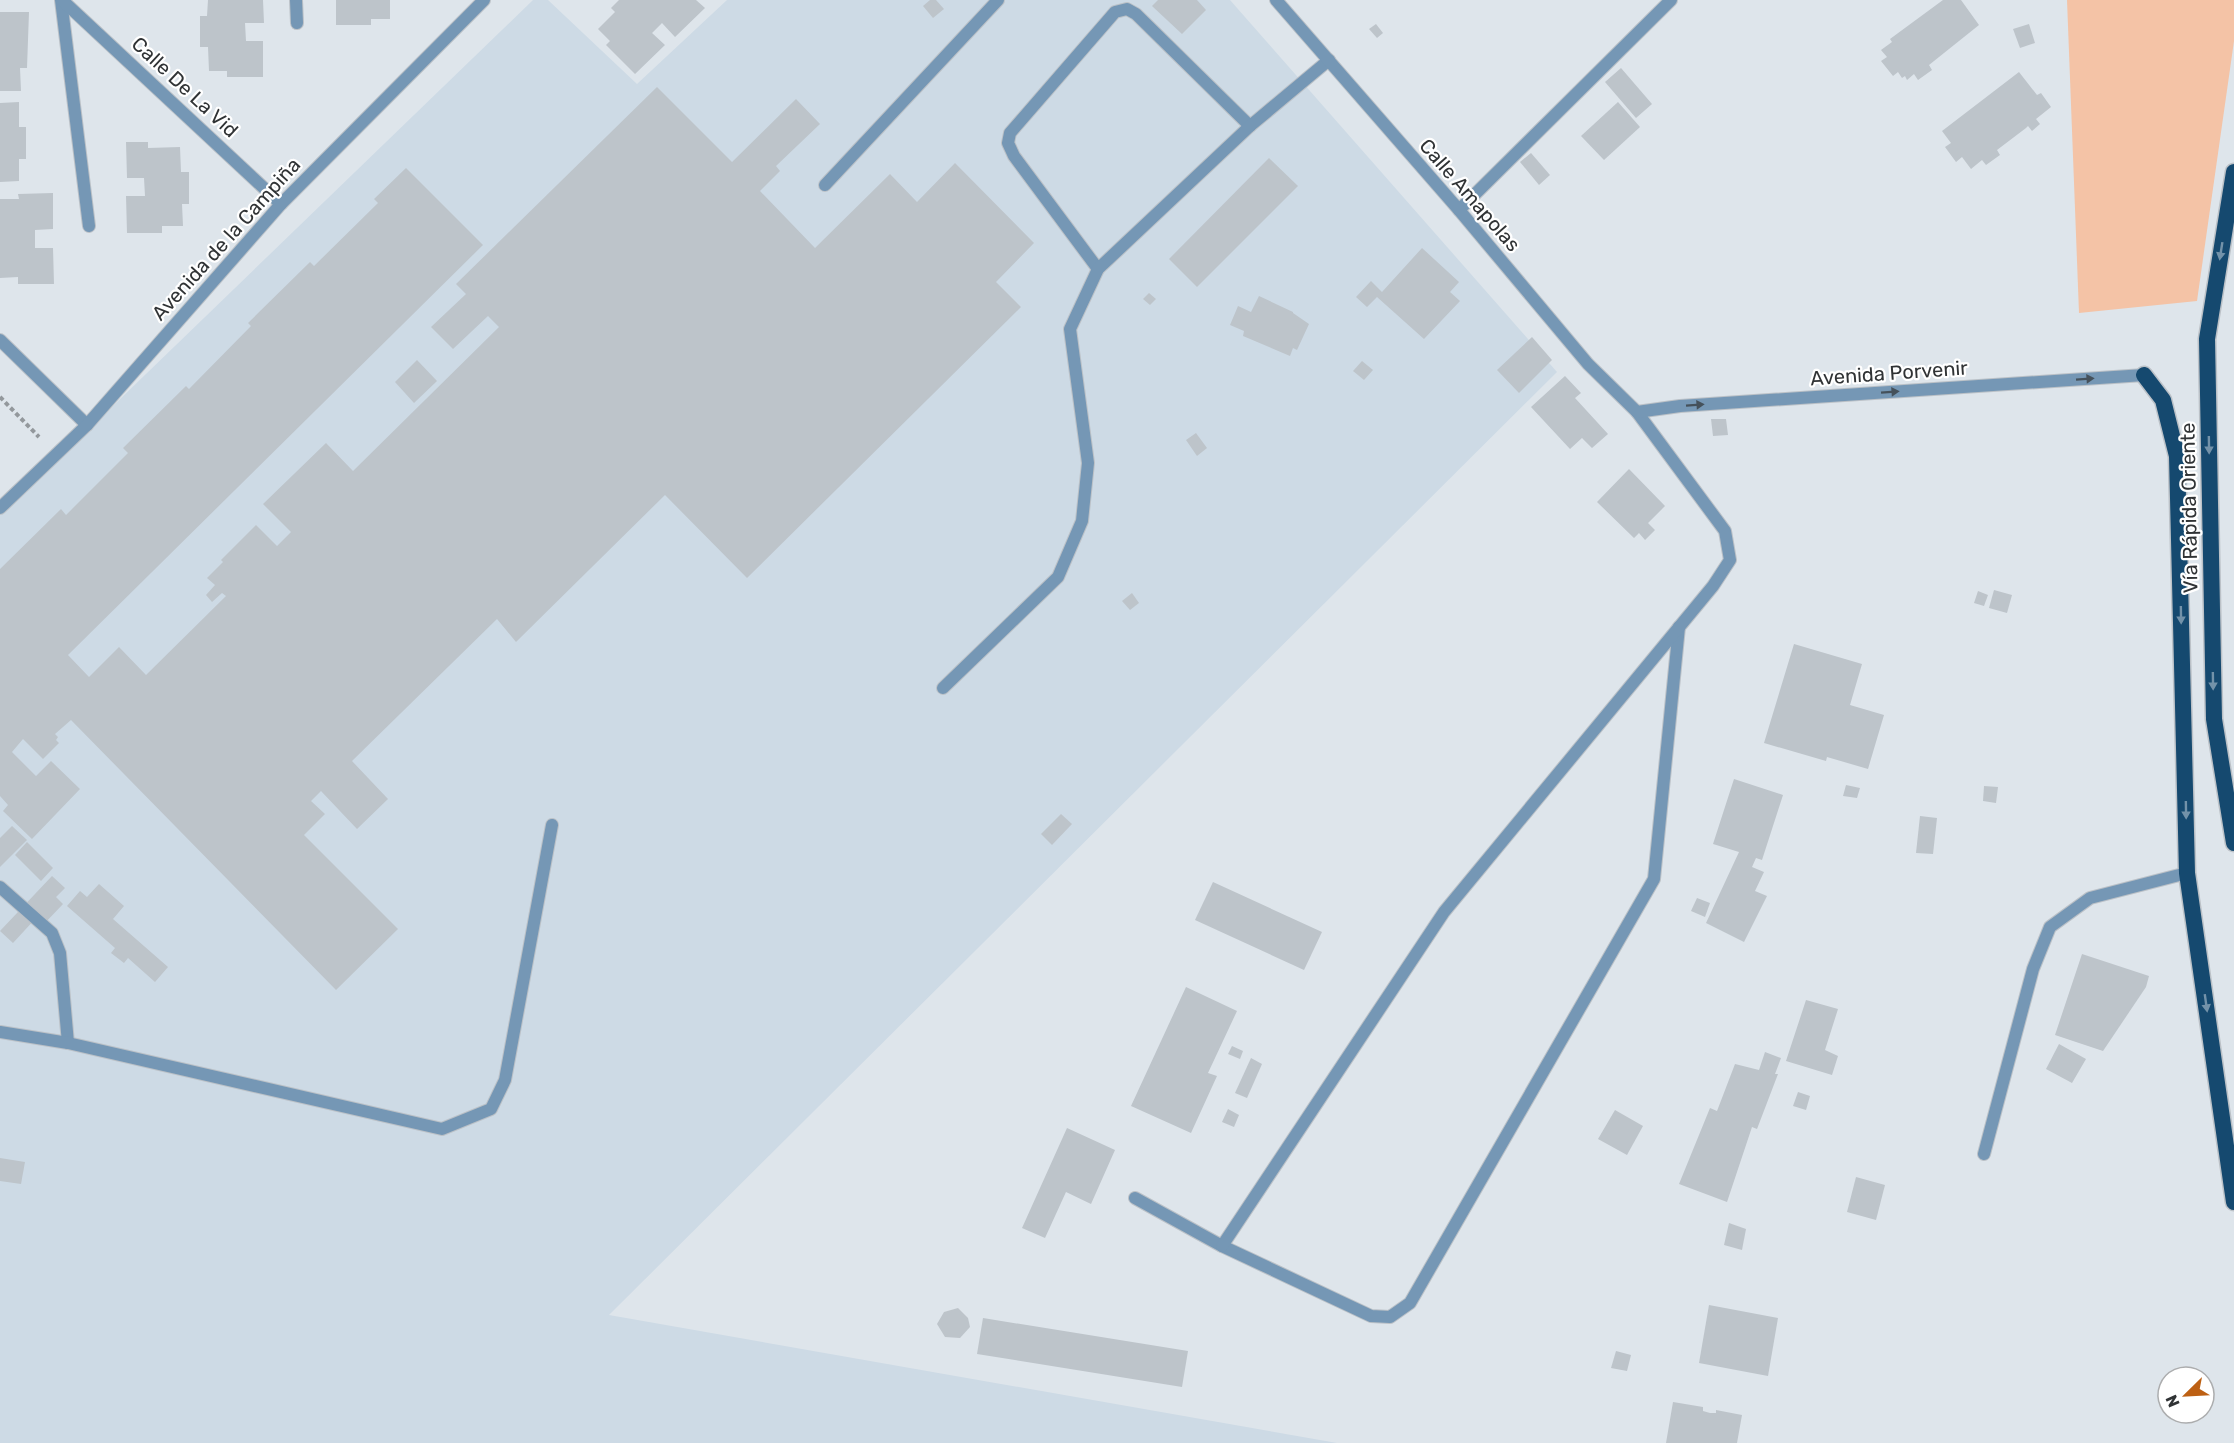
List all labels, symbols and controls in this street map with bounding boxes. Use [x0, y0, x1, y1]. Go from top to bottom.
street label: Calle De La Vid [127, 32, 243, 142]
street label: Calle Amapolas [1415, 134, 1525, 256]
street label: Avenida de la Campiña [147, 153, 305, 325]
one-way arrow [2217, 241, 2226, 260]
street label: Avenida Porvenir [1809, 355, 1969, 390]
one-way arrow [2075, 374, 2094, 384]
one-way arrow [1880, 387, 1899, 397]
one-way arrow [1686, 400, 1705, 410]
street label: Vía Rápida Oriente [2176, 422, 2202, 594]
one-way arrow [2204, 435, 2214, 454]
one-way arrow [2176, 605, 2186, 624]
one-way arrow [2208, 672, 2218, 691]
one-way arrow [2181, 800, 2190, 819]
one-way arrow [2201, 994, 2210, 1013]
north arrow [2156, 1365, 2216, 1425]
text: N [2162, 1392, 2184, 1410]

